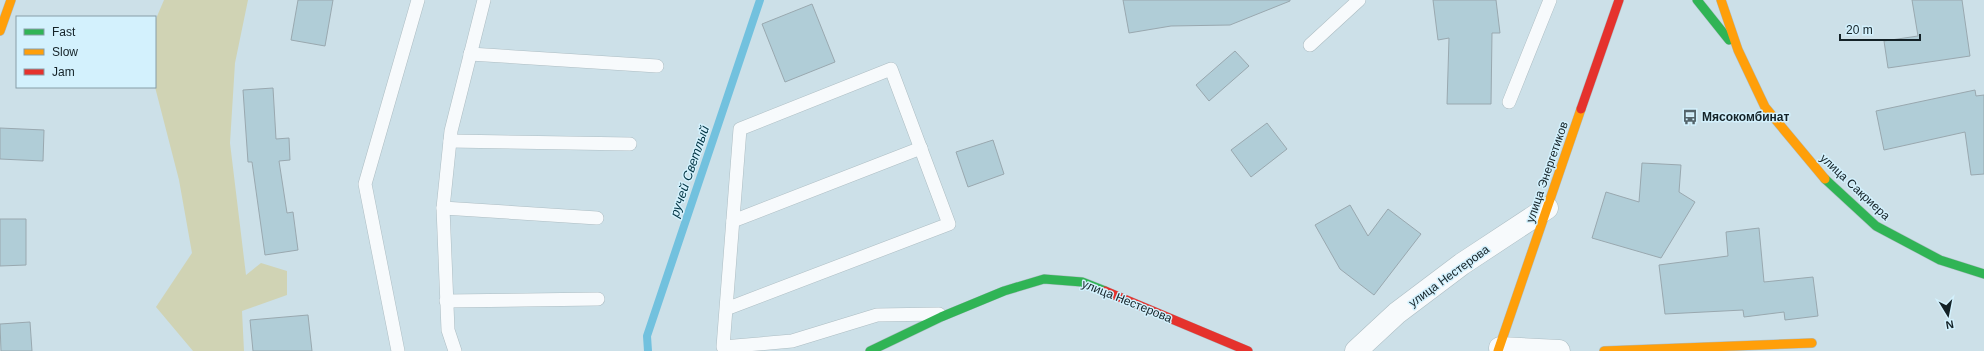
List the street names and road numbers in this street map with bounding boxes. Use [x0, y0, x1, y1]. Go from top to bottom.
street label: улица Энергетиков [1523, 120, 1571, 224]
street label: улица Сакриера [1817, 151, 1893, 223]
street label: улица Нестерова [1406, 242, 1492, 310]
street label: улица Нестерова [1080, 277, 1174, 326]

